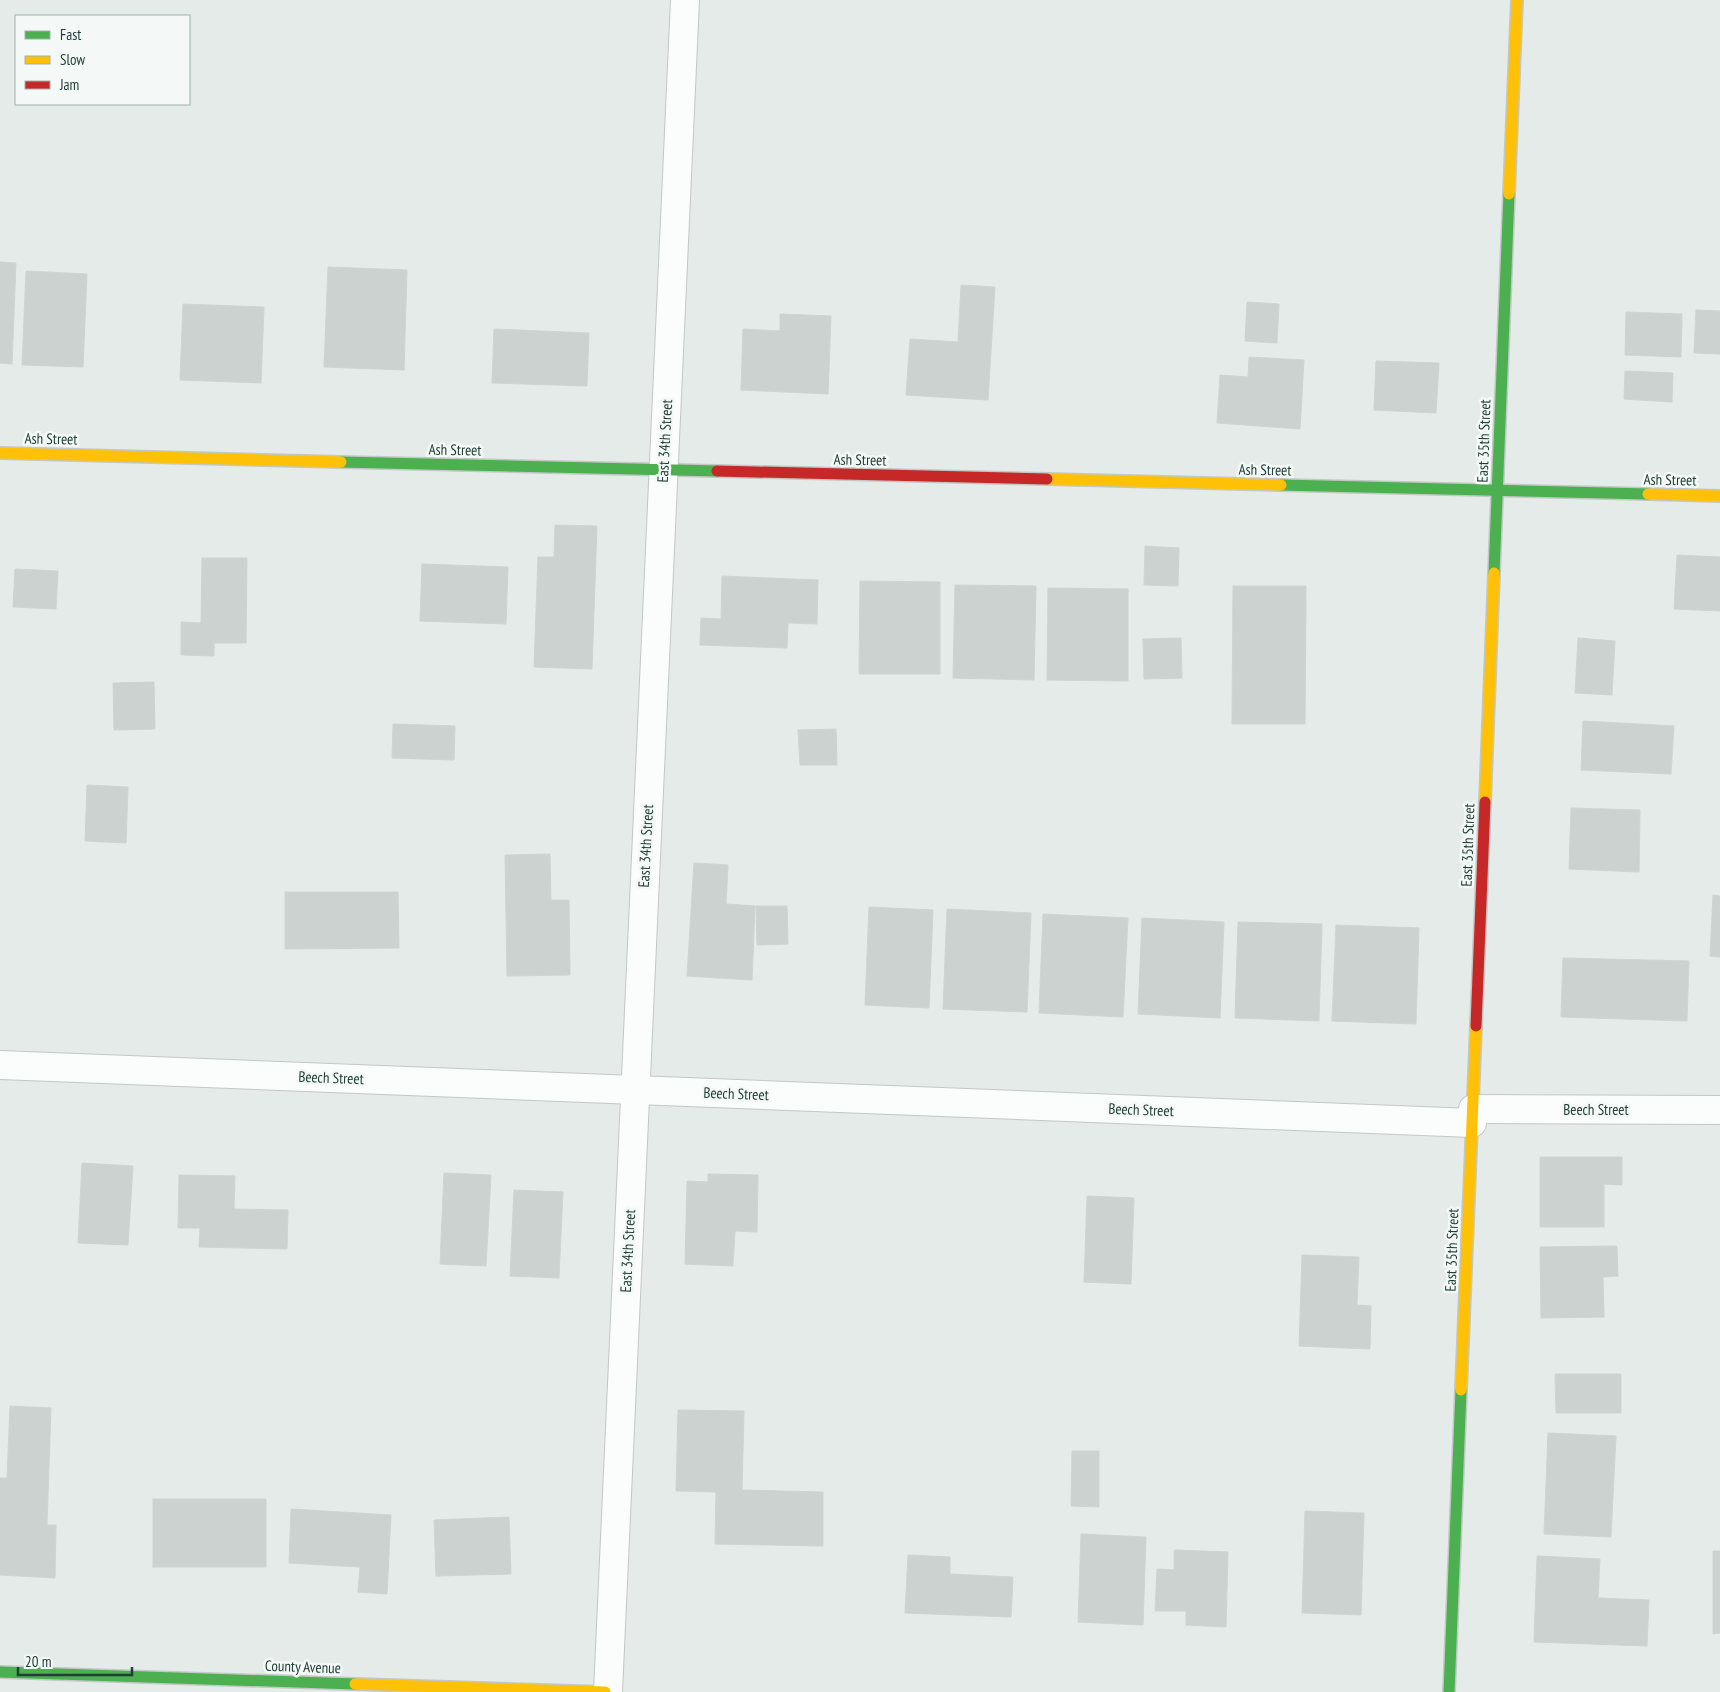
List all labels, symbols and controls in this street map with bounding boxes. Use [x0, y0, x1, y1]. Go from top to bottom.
legend [15, 15, 190, 105]
text: Fast [60, 25, 81, 44]
text: Slow [60, 50, 85, 69]
text: Jam [59, 75, 79, 94]
street label: East 34th Street [653, 399, 676, 483]
street label: East 35th Street [1473, 399, 1494, 483]
street label: Ash Street [24, 429, 78, 448]
street label: Ash Street [428, 440, 482, 459]
street label: Ash Street [833, 450, 887, 469]
street label: Ash Street [1238, 460, 1292, 479]
street label: Ash Street [1643, 470, 1697, 489]
street label: East 35th Street [1457, 803, 1478, 887]
street label: East 34th Street [634, 804, 657, 888]
street label: Beech Street [298, 1067, 364, 1088]
street label: Beech Street [703, 1083, 769, 1104]
street label: Beech Street [1108, 1099, 1174, 1120]
street label: Beech Street [1563, 1100, 1629, 1119]
street label: East 35th Street [1441, 1208, 1462, 1292]
street label: East 34th Street [616, 1209, 639, 1293]
scale bar [18, 1644, 131, 1676]
text: 20 m [25, 1652, 51, 1671]
street label: County Avenue [265, 1656, 341, 1677]

